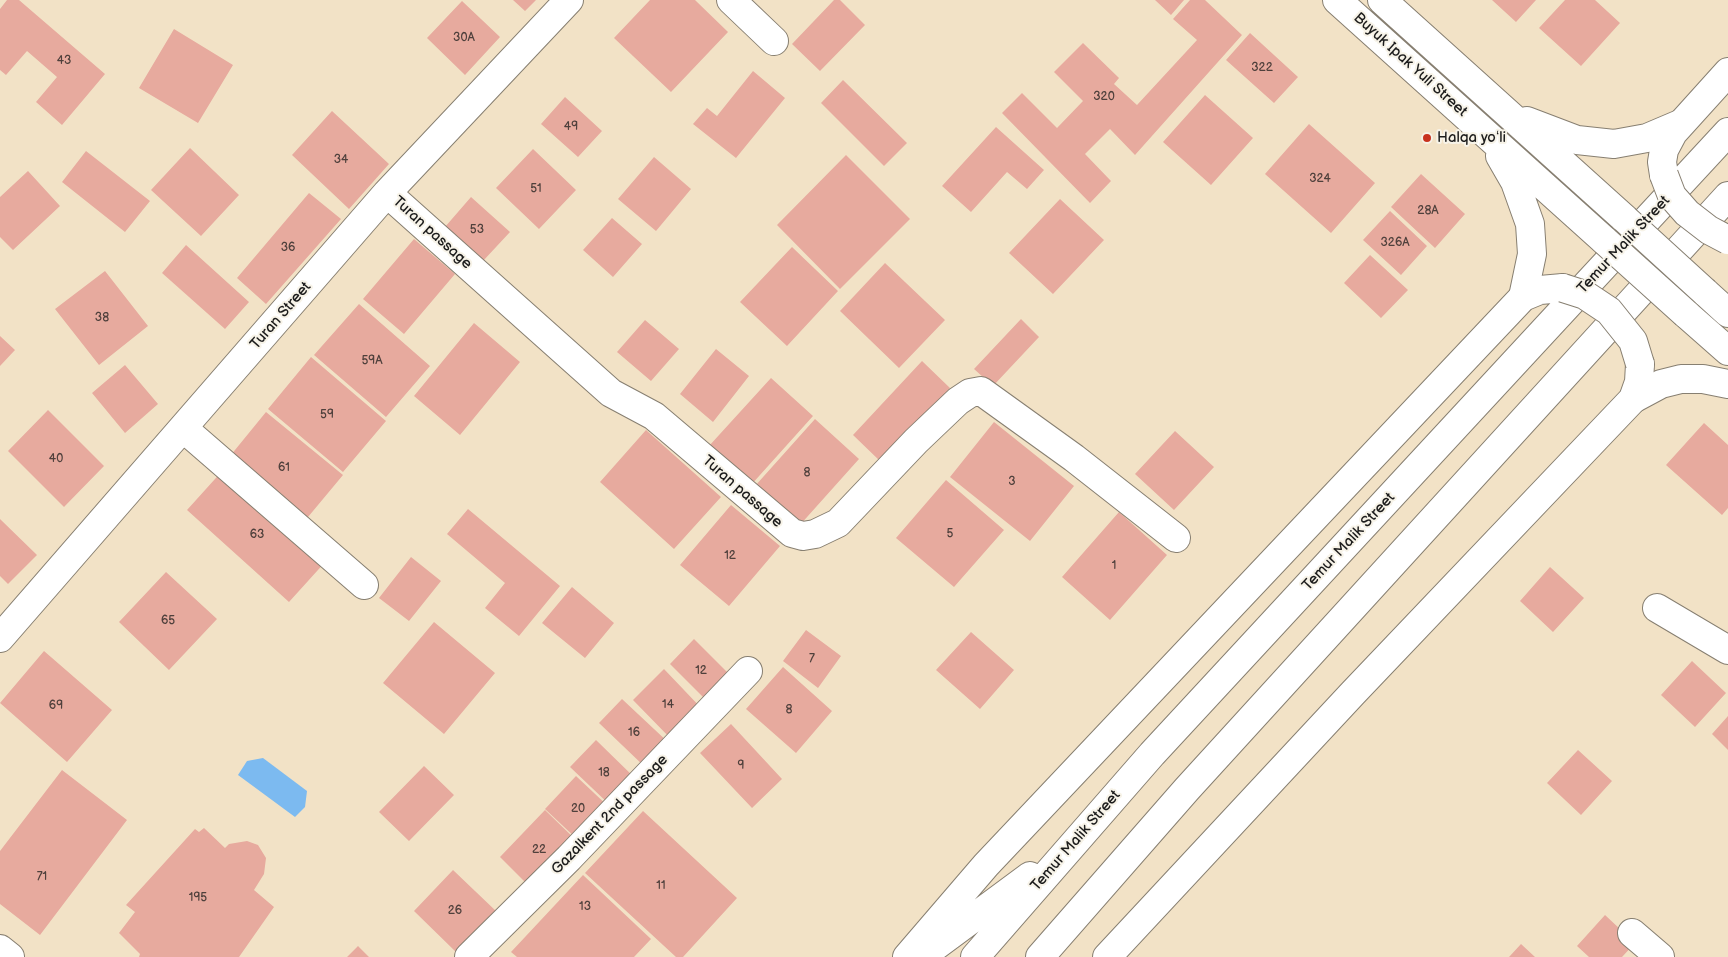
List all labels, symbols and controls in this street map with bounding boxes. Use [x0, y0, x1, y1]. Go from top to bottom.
street label: Buyuk Ipak Yuli Street [1349, 9, 1471, 121]
house number: 30A [453, 31, 475, 45]
house number: 43 [57, 54, 71, 68]
house number: 322 [1251, 61, 1273, 75]
house number: 320 [1093, 90, 1115, 104]
house number: 49 [564, 120, 578, 134]
place label: Halqa yoʻli [1437, 129, 1506, 147]
marker: Halqa yoʻli [1421, 132, 1433, 144]
house number: 34 [334, 153, 348, 167]
house number: 324 [1309, 172, 1331, 186]
house number: 51 [530, 182, 542, 196]
street label: Temur Malik Street [1574, 192, 1674, 298]
street label: Turan passage [389, 193, 475, 273]
house number: 28A [1417, 204, 1439, 218]
house number: 53 [470, 223, 484, 237]
house number: 326A [1380, 236, 1410, 250]
house number: 36 [281, 241, 295, 255]
street label: Turan Street [247, 279, 315, 353]
house number: 38 [95, 311, 109, 325]
house number: 59A [361, 354, 383, 368]
house number: 59 [320, 408, 334, 422]
house number: 40 [49, 452, 63, 466]
street label: Turan passage [698, 452, 786, 532]
house number: 61 [278, 461, 290, 475]
house number: 8 [804, 466, 810, 480]
house number: 3 [1008, 475, 1016, 489]
street label: Temur Malik Street [1299, 489, 1399, 595]
house number: 5 [947, 527, 953, 541]
house number: 63 [250, 528, 264, 542]
house number: 12 [724, 549, 736, 563]
house number: 1 [1112, 559, 1116, 573]
house number: 65 [161, 614, 175, 628]
house number: 7 [809, 652, 815, 666]
house number: 12 [695, 664, 707, 678]
house number: 14 [662, 698, 674, 712]
house number: 69 [49, 699, 63, 713]
house number: 8 [786, 703, 792, 717]
house number: 16 [628, 726, 640, 740]
street label: Gazalkent 2nd passage [548, 751, 672, 879]
house number: 9 [738, 759, 744, 773]
house number: 18 [598, 766, 610, 780]
street label: Temur Malik Street [1027, 787, 1125, 895]
house number: 20 [571, 802, 585, 816]
house number: 22 [532, 843, 546, 857]
house number: 71 [37, 870, 47, 884]
house number: 11 [656, 879, 666, 893]
house number: 195 [189, 891, 207, 905]
house number: 13 [579, 900, 591, 914]
house number: 26 [448, 904, 462, 918]

